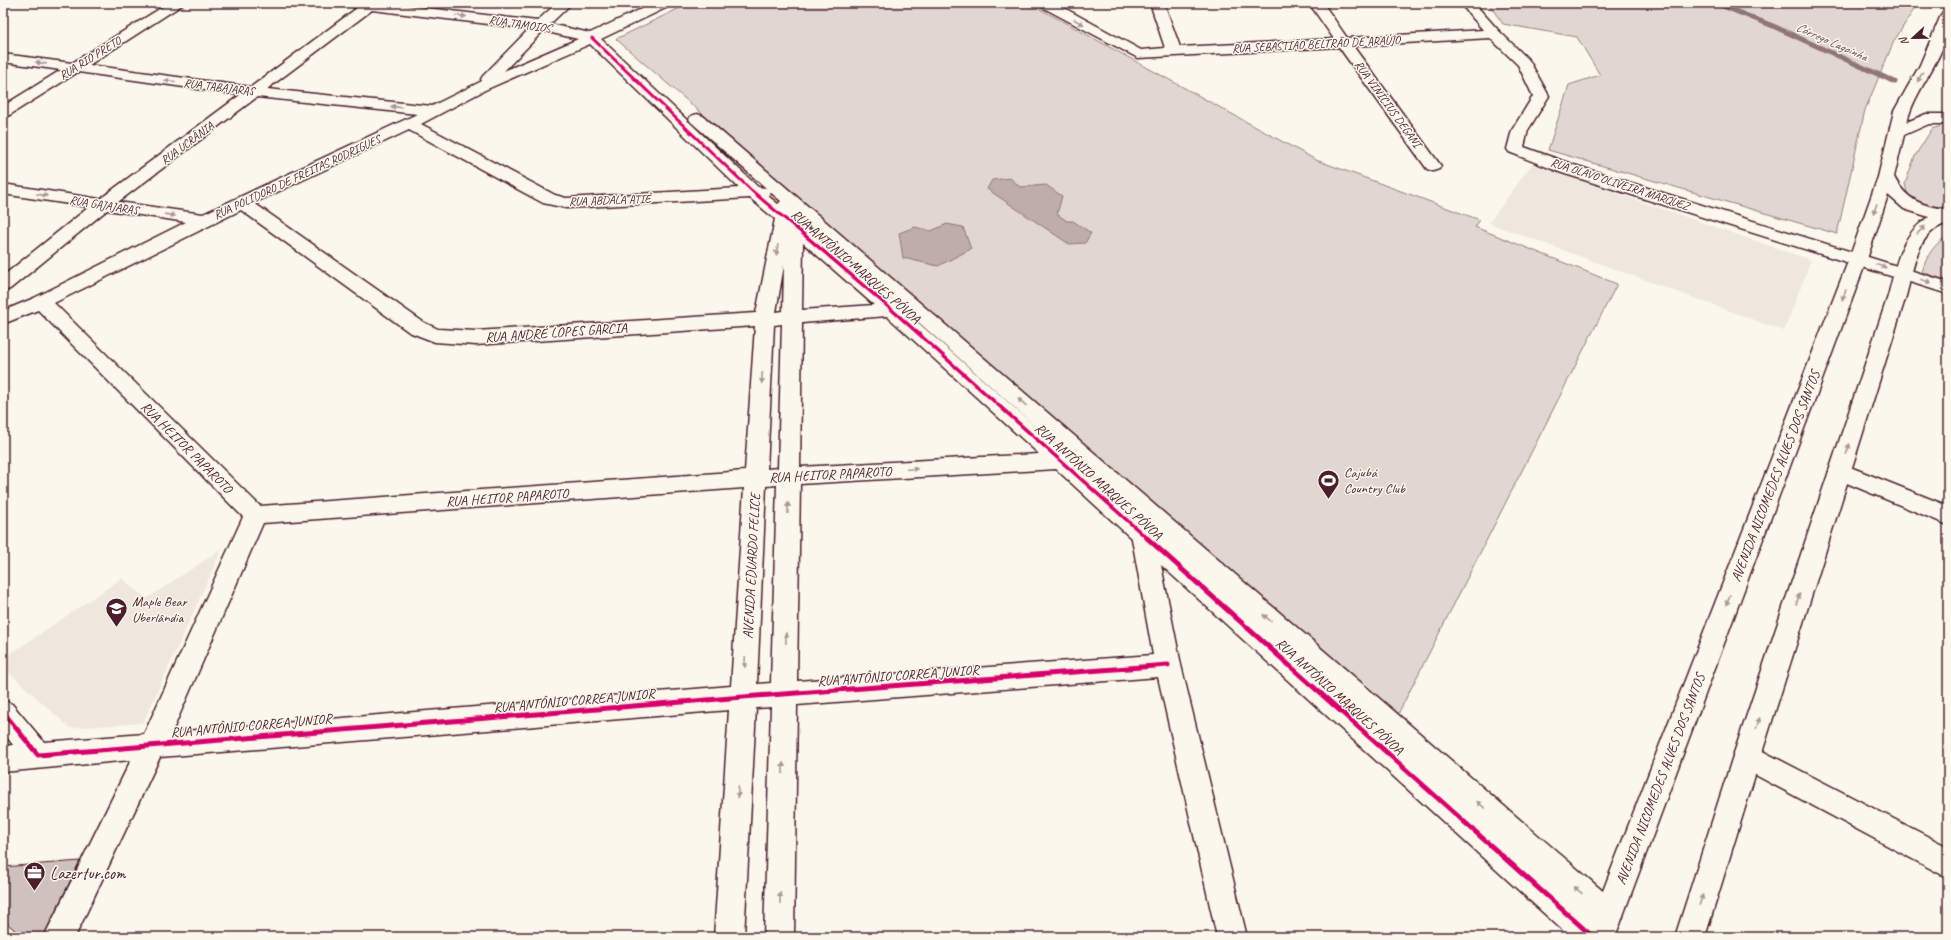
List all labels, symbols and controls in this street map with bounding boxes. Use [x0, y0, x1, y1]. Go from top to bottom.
street label: RUA TAMOIOS [488, 12, 554, 37]
one-way arrow [455, 13, 467, 19]
one-way arrow [1073, 18, 1085, 25]
north arrow [1893, 18, 1933, 58]
water label: Córrego Lagoinha [1794, 19, 1871, 65]
street label: RUA RIO PRETO [56, 32, 126, 83]
street label: RUA SEBASTIÃO BELTRÃO DE ARAÚJO [1232, 32, 1402, 56]
text: N [1895, 34, 1911, 48]
street label: RUA VINÍCIUS DEGANI [1351, 57, 1427, 153]
one-way arrow [35, 60, 47, 66]
one-way arrow [1917, 71, 1923, 83]
street label: RUA TABAJARAS [183, 75, 257, 100]
one-way arrow [164, 77, 176, 84]
one-way arrow [390, 104, 402, 110]
street label: RUA UCRÂNIA [157, 117, 217, 168]
street label: RUA POLIDORO DE FREITAS RODRIGUES [211, 130, 385, 223]
street label: RUA OLAVO OLIVEIRA MARQUEZ [1549, 154, 1693, 214]
street label: RUA ABDALA ATIÊ [569, 190, 654, 209]
street label: RUA GAJAJARAS [68, 192, 142, 219]
one-way arrow [35, 193, 48, 199]
one-way arrow [1872, 204, 1878, 216]
street label: RUA ANTÔNIO MARQUES PÓVOA [788, 206, 925, 328]
one-way arrow [164, 212, 176, 218]
one-way arrow [1916, 226, 1926, 235]
one-way arrow [774, 243, 780, 256]
one-way arrow [1876, 263, 1888, 269]
one-way arrow [1920, 278, 1932, 284]
one-way arrow [1841, 290, 1847, 302]
street label: RUA ANDRÉ LOPES GARCIA [484, 319, 629, 346]
street label: AVENIDA NICOMEDES ALVES DOS SANTOS [1727, 366, 1824, 584]
one-way arrow [759, 372, 765, 385]
street label: RUA HEITOR PAPAROTO [137, 398, 237, 498]
one-way arrow [1017, 398, 1027, 407]
street label: RUA ANTÔNIO MARQUES PÓVOA [1031, 420, 1167, 544]
one-way arrow [1845, 443, 1851, 455]
street label: RUA HEITOR PAPAROTO [768, 463, 894, 486]
place label: Cajubá Country Club [1344, 464, 1406, 497]
one-way arrow [906, 466, 918, 473]
sports icon: Cajubá Country Club [1315, 467, 1341, 500]
street label: RUA HEITOR PAPAROTO [445, 485, 571, 510]
street label: AVENIDA EDUARDO FELICE [739, 491, 764, 639]
one-way arrow [785, 501, 791, 514]
place label: Maple Bear Uberlândia [132, 593, 188, 626]
one-way arrow [1796, 593, 1802, 605]
one-way arrow [1724, 594, 1730, 606]
school or university icon: Maple Bear Uberlândia [103, 596, 129, 629]
one-way arrow [1262, 613, 1272, 622]
one-way arrow [782, 632, 789, 644]
street label: RUA ANTÔNIO MARQUES PÓVOA [1272, 635, 1408, 759]
one-way arrow [742, 656, 749, 668]
street label: RUA ANTÔNIO CORREA JUNIOR [817, 661, 981, 690]
street label: AVENIDA NICOMEDES ALVES DOS SANTOS [1612, 669, 1709, 887]
street label: RUA ANTÔNIO CORREA JUNIOR [493, 685, 657, 716]
street label: RUA ANTÔNIO CORREA JUNIOR [170, 710, 334, 741]
one-way arrow [1755, 716, 1761, 728]
one-way arrow [779, 762, 786, 774]
one-way arrow [734, 786, 741, 798]
one-way arrow [1475, 800, 1486, 809]
office icon: Lazertur.com [21, 860, 47, 893]
place label: Lazertur.com [50, 863, 127, 884]
one-way arrow [1573, 886, 1584, 895]
one-way arrow [777, 891, 783, 904]
one-way arrow [1698, 893, 1704, 905]

